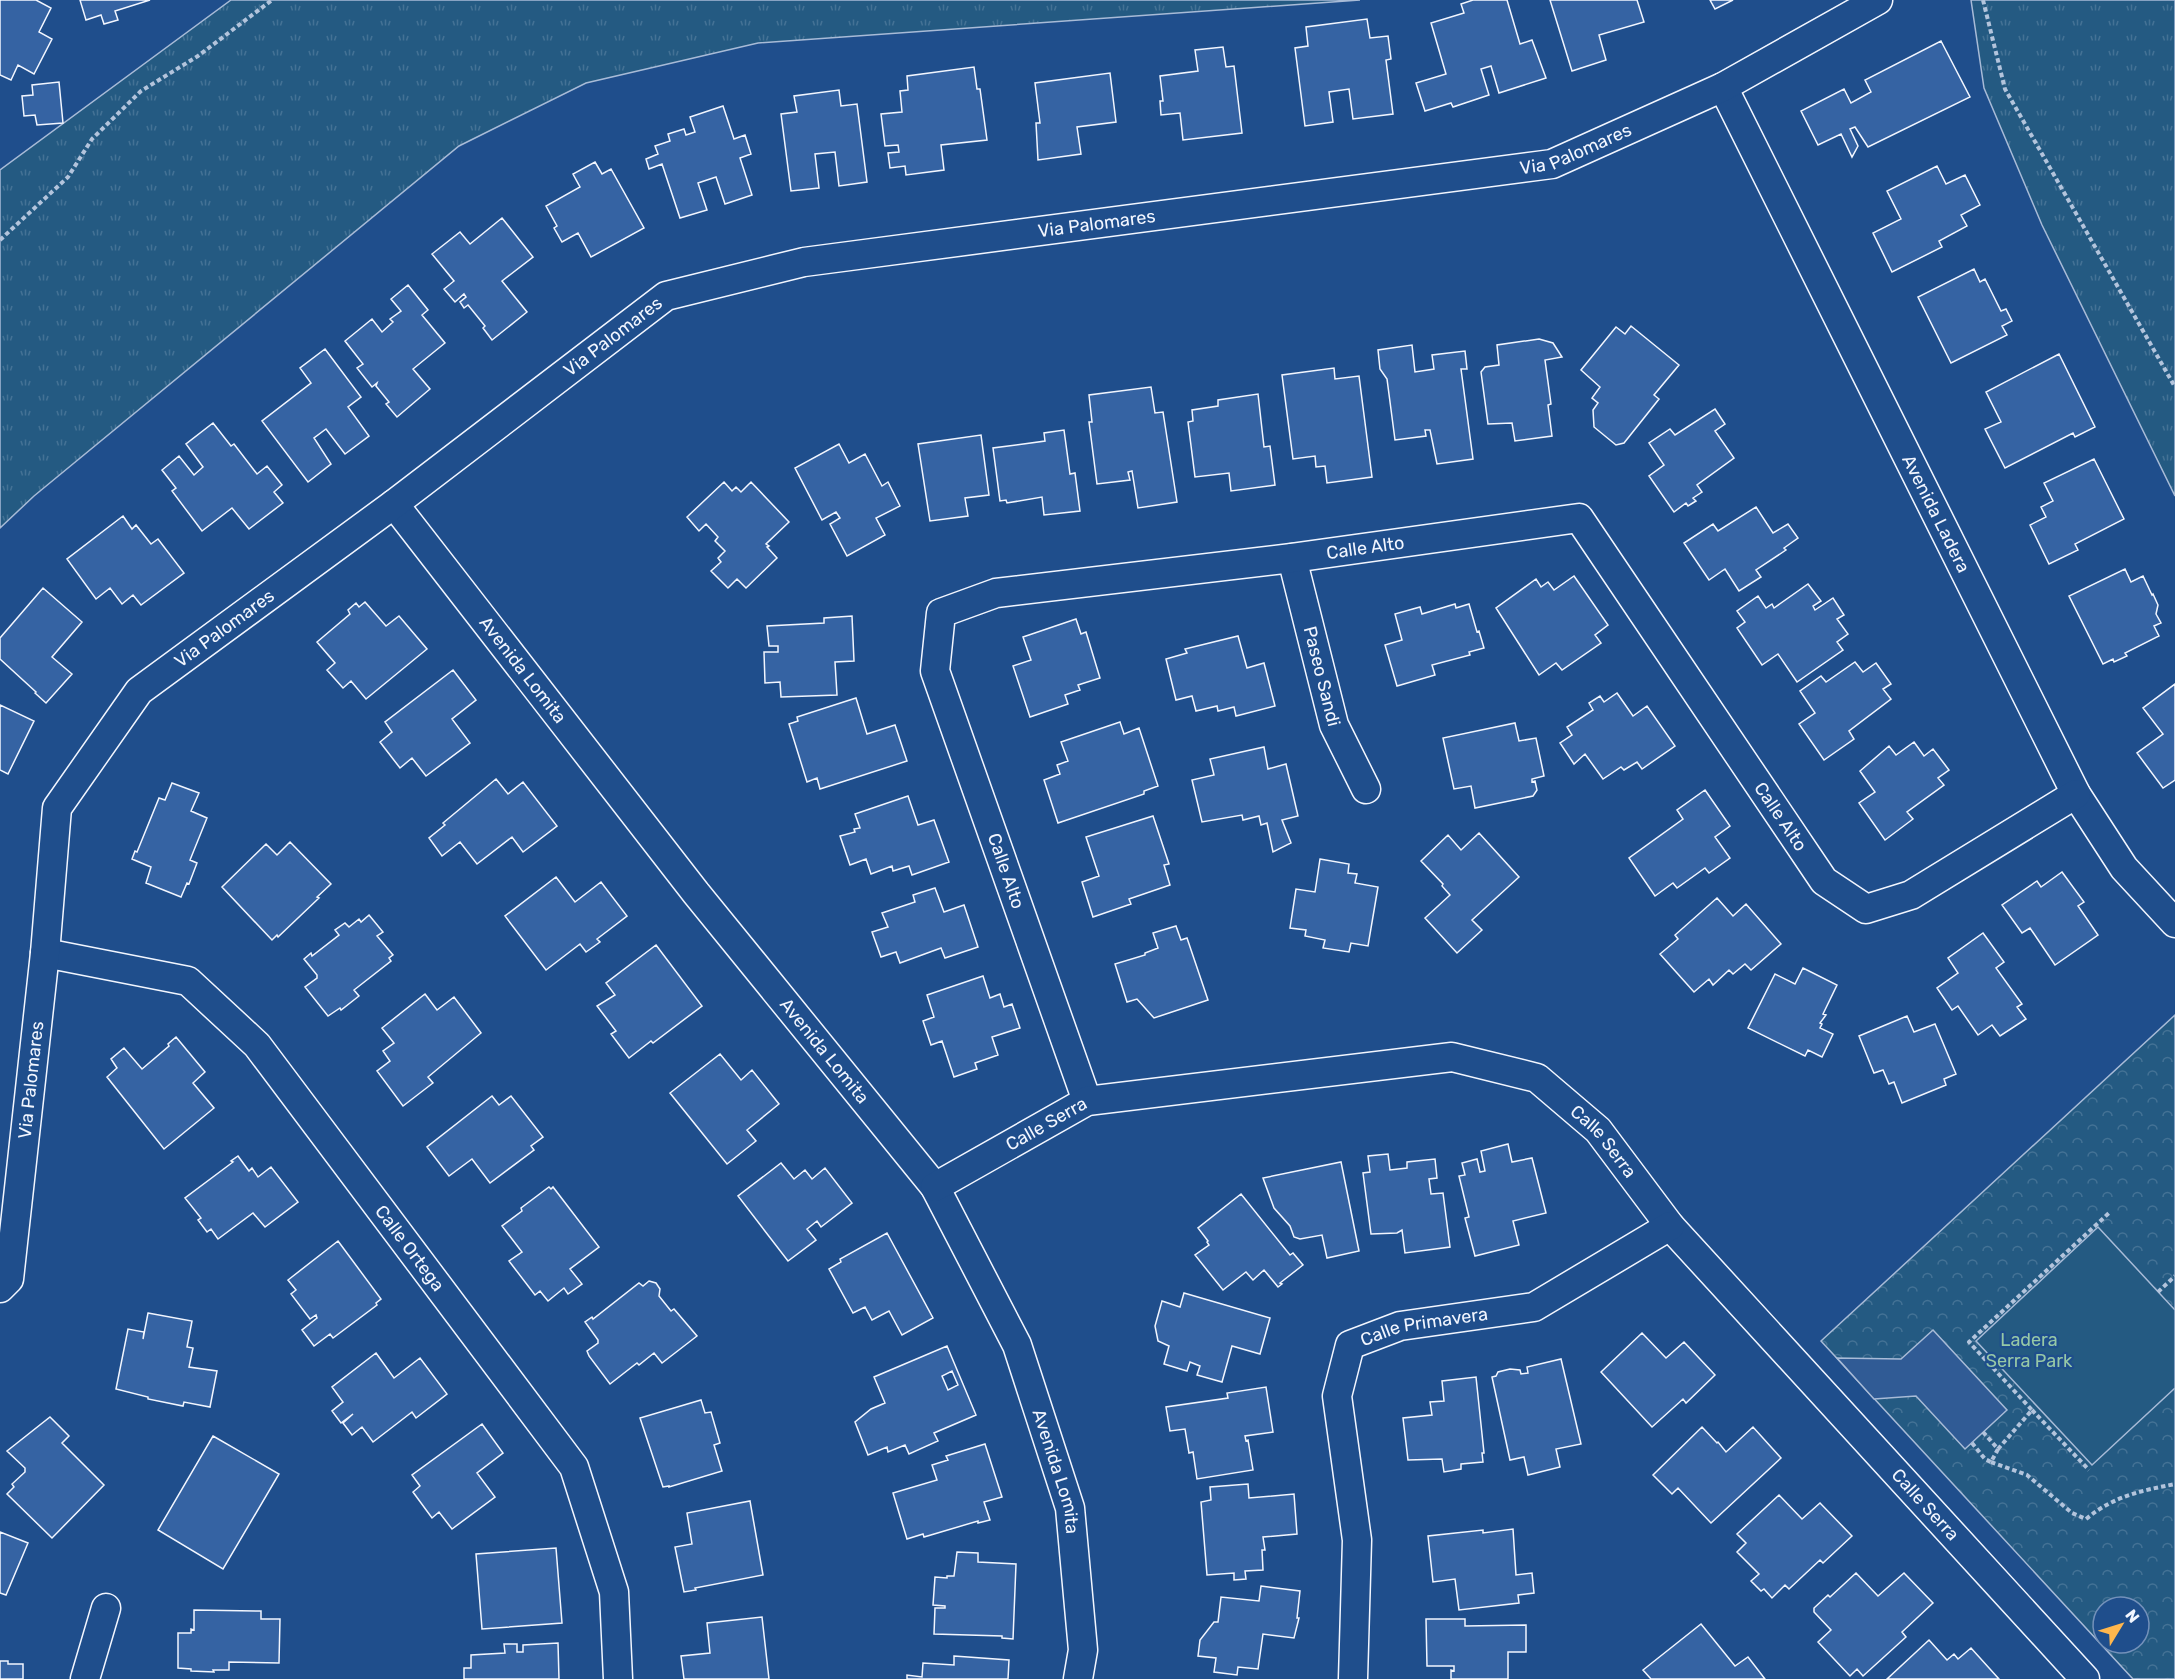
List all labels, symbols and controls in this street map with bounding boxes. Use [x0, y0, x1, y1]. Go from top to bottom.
street label: Via Palomares [1518, 119, 1635, 179]
street label: Via Palomares [1037, 205, 1157, 242]
street label: Via Palomares [559, 292, 667, 381]
street label: Avenida Ladera [1897, 451, 1975, 576]
street label: Calle Alto [1325, 531, 1406, 564]
street label: Via Palomares [170, 584, 279, 672]
street label: Avenida Lomita [474, 612, 571, 728]
street label: Paseo Sandi [1299, 624, 1345, 729]
street label: Calle Alto [1749, 778, 1812, 855]
street label: Calle Alto [983, 830, 1029, 912]
street label: Avenida Lomita [775, 994, 874, 1108]
street label: Via Palomares [14, 1020, 48, 1140]
street label: Calle Serra [1002, 1092, 1091, 1156]
street label: Calle Serra [1566, 1100, 1641, 1182]
street label: Calle Ortega [370, 1201, 449, 1296]
street label: Calle Primavera [1357, 1303, 1489, 1351]
park label: Ladera Serra Park [1986, 1329, 2073, 1372]
street label: Avenida Lomita [1028, 1406, 1083, 1535]
street label: Calle Serra [1887, 1464, 1964, 1545]
north arrow [2091, 1595, 2151, 1655]
text: N [2121, 1606, 2143, 1626]

